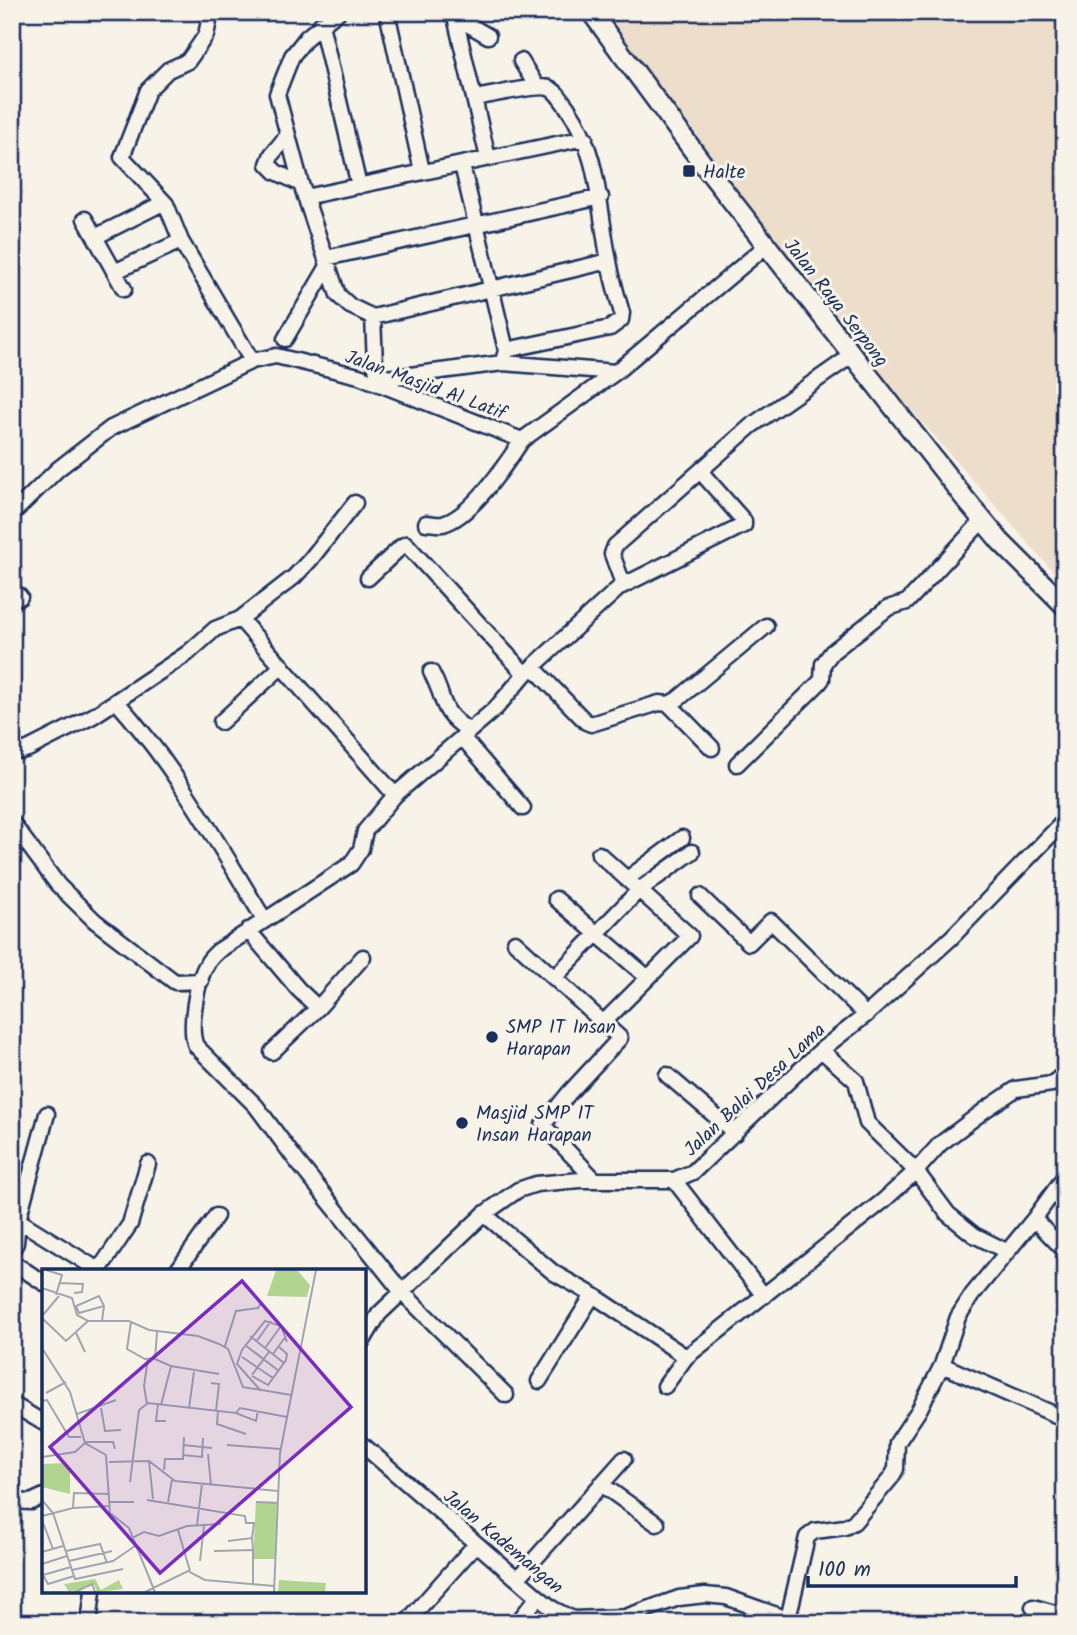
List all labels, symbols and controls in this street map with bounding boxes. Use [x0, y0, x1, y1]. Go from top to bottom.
place label: Halte [703, 158, 746, 188]
marker: Halte [681, 163, 697, 179]
street label: Jalan Raya Serpong [775, 232, 895, 374]
street label: Jalan Masjid Al Latif [340, 343, 512, 430]
place label: SMP IT Insan Harapan [506, 1013, 616, 1065]
street label: Jalan Balai Desa Lama [678, 1017, 833, 1164]
marker: SMP IT Insan Harapan [484, 1029, 500, 1045]
place label: Masjid SMP IT Insan Harapan [476, 1099, 595, 1151]
marker: Masjid SMP IT Insan Harapan [454, 1115, 470, 1131]
inset map [42, 1269, 366, 1593]
street label: Jalan Kademangan [436, 1483, 570, 1602]
scale bar [808, 1544, 1016, 1588]
text: 100 m [818, 1554, 871, 1587]

